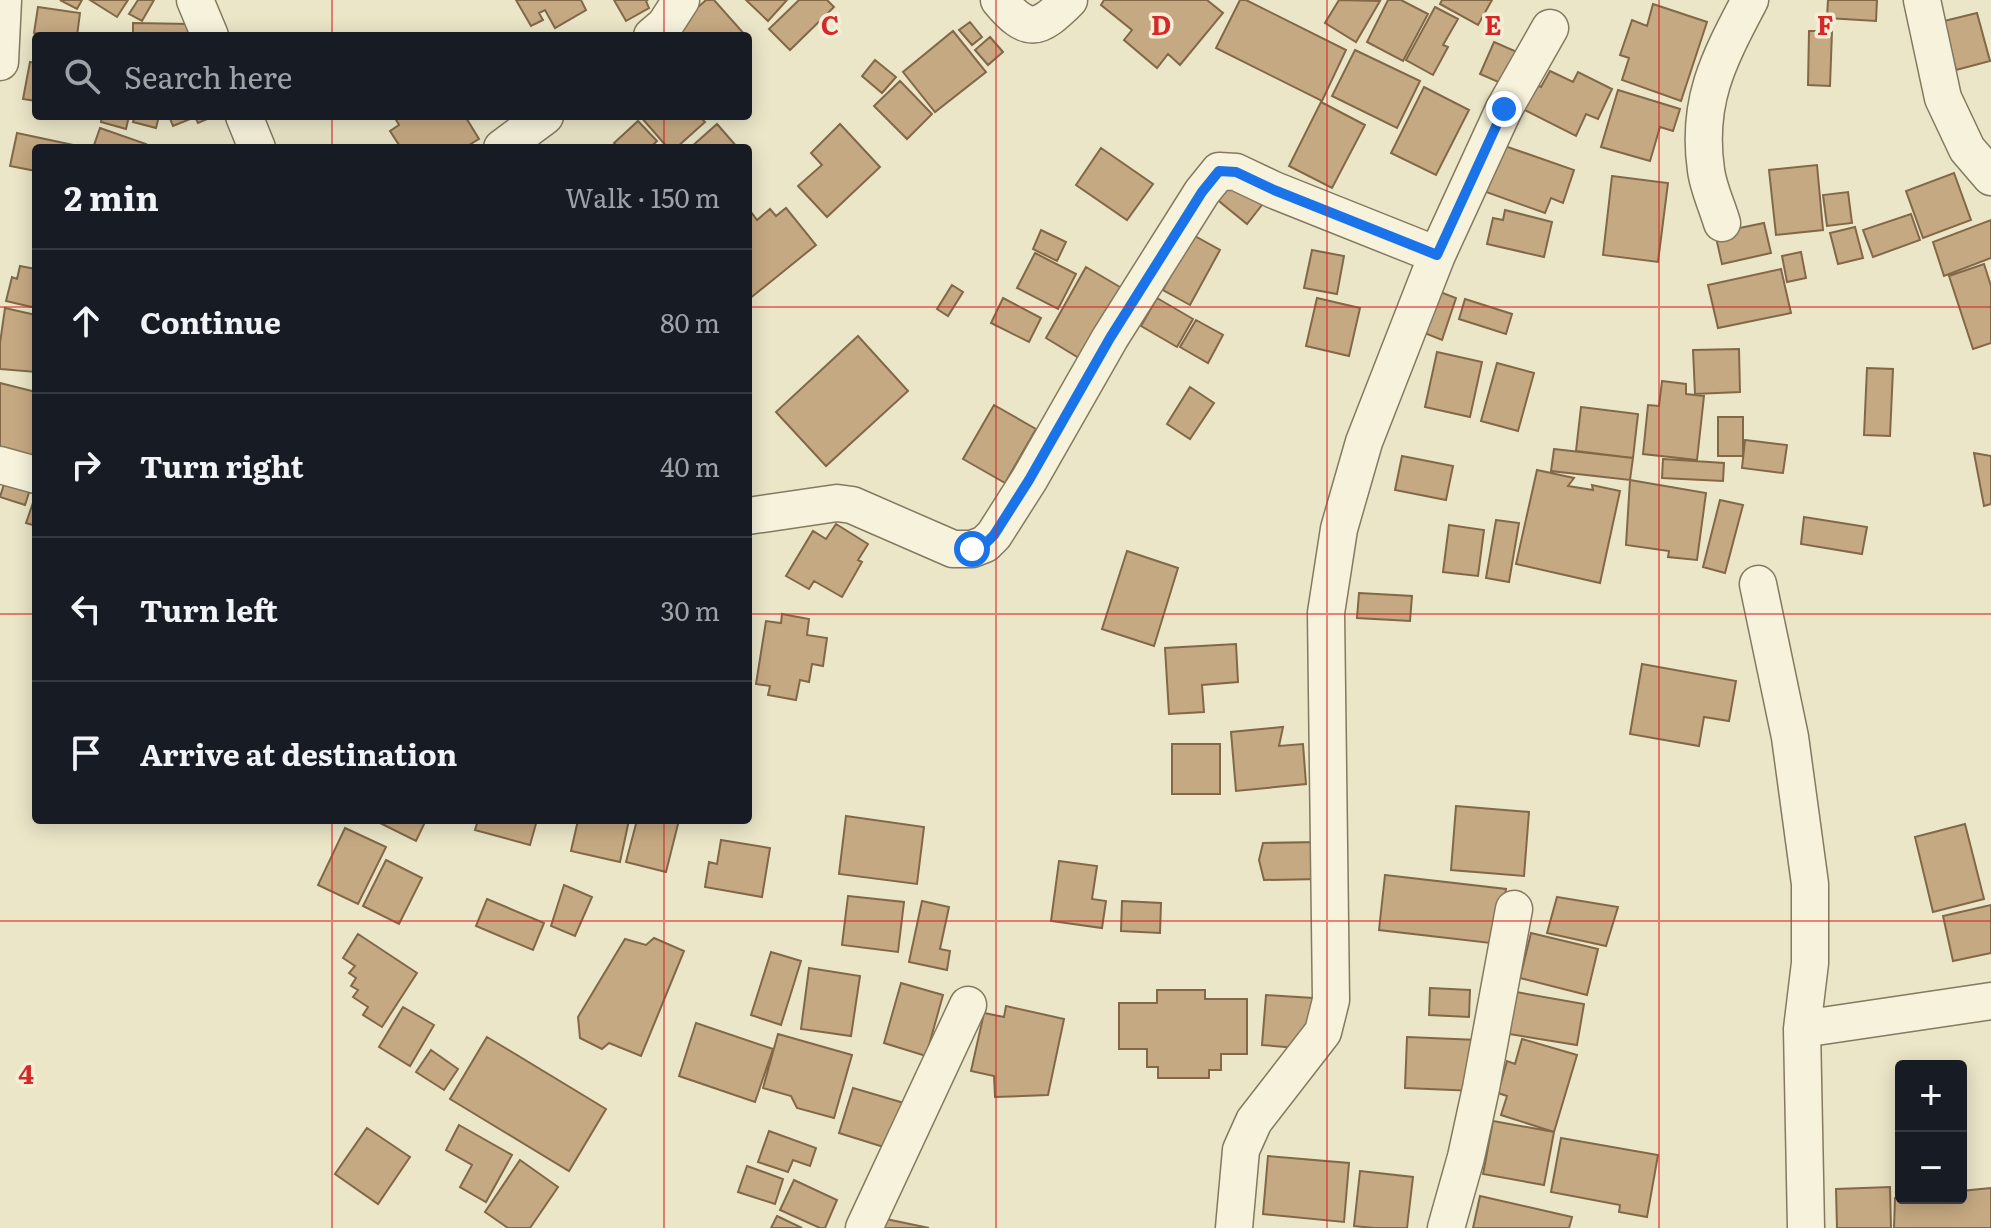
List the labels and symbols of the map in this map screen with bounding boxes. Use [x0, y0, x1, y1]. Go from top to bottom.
text: C [821, 4, 839, 43]
text: D [1151, 4, 1171, 43]
text: E [1484, 4, 1502, 43]
text: F [1817, 4, 1833, 43]
route end [1486, 91, 1522, 127]
route start [954, 531, 990, 567]
text: 4 [18, 1053, 34, 1092]

